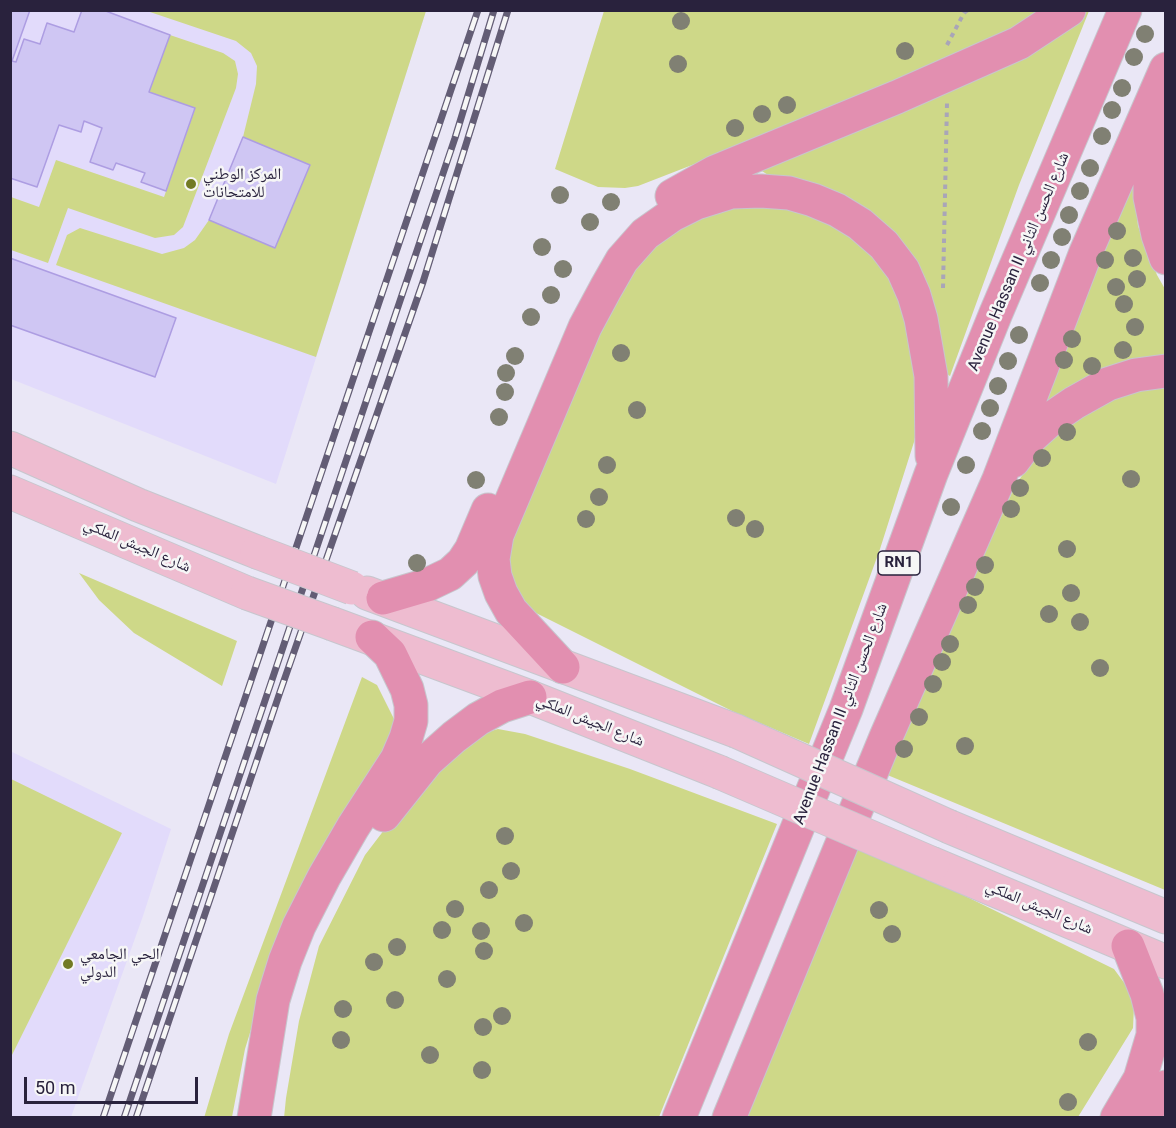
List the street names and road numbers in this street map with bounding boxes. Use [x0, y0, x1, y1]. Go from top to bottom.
street label: Avenue Hassan II شارع الحسن الثاني [964, 150, 1074, 374]
street label: شارع الجيش الملكي [81, 515, 193, 577]
road number: RN1 [878, 551, 920, 575]
street label: Avenue Hassan II شارع الحسن الثاني [790, 601, 892, 827]
street label: شارع الجيش الملكي [533, 691, 647, 751]
street label: شارع الجيش الملكي [983, 877, 1095, 939]

